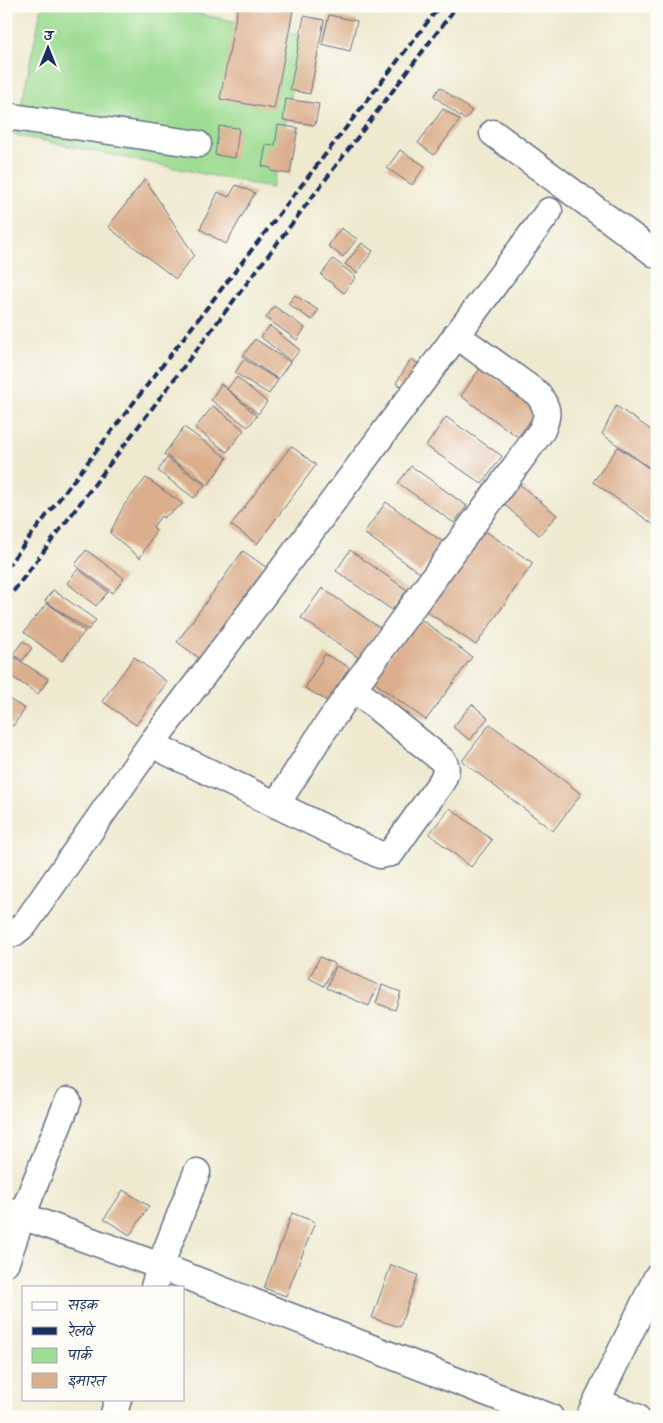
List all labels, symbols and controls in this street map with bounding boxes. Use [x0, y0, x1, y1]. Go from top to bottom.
north arrow [22, 22, 72, 72]
text: उ [44, 25, 56, 47]
legend [22, 1286, 185, 1400]
text: सड़क [68, 1294, 100, 1318]
text: रेलवे [68, 1320, 96, 1344]
text: पार्क [67, 1344, 94, 1368]
text: इमारत [68, 1370, 108, 1394]

